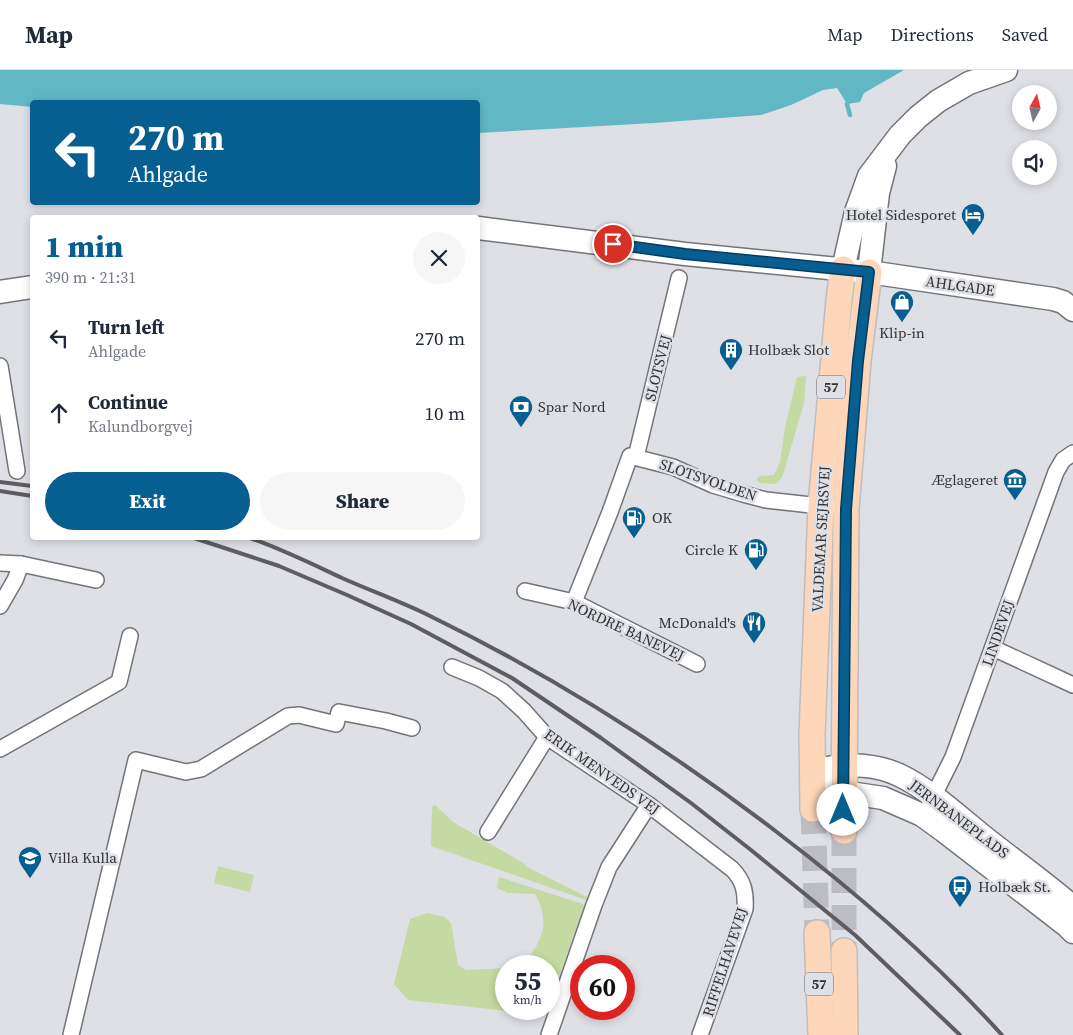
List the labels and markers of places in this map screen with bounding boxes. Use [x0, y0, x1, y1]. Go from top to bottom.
hotel icon: Hotel Sidesporet [960, 202, 986, 236]
place label: Hotel Sidesporet [846, 204, 956, 225]
pin [592, 223, 634, 265]
shop icon: Klip-in [889, 289, 915, 323]
place label: Klip-in [879, 322, 925, 343]
building icon: Holbæk Slot [718, 337, 744, 371]
place label: Holbæk Slot [748, 339, 829, 360]
bank icon: Spar Nord [508, 394, 534, 428]
place label: Spar Nord [538, 396, 606, 417]
museum icon: Æglageret [1002, 467, 1028, 501]
place label: Æglageret [931, 469, 998, 490]
fuel station icon: OK [621, 505, 647, 539]
place label: OK [652, 507, 672, 528]
fuel station icon: Circle K [743, 537, 769, 571]
place label: Circle K [685, 539, 738, 560]
restaurant icon: McDonald's [741, 610, 767, 644]
place label: McDonald's [659, 612, 736, 633]
school or university icon: Villa Kulla [17, 845, 43, 879]
place label: Villa Kulla [48, 847, 117, 868]
bus stop icon: Holbæk St. [947, 874, 973, 908]
place label: Holbæk St. [978, 876, 1051, 897]

